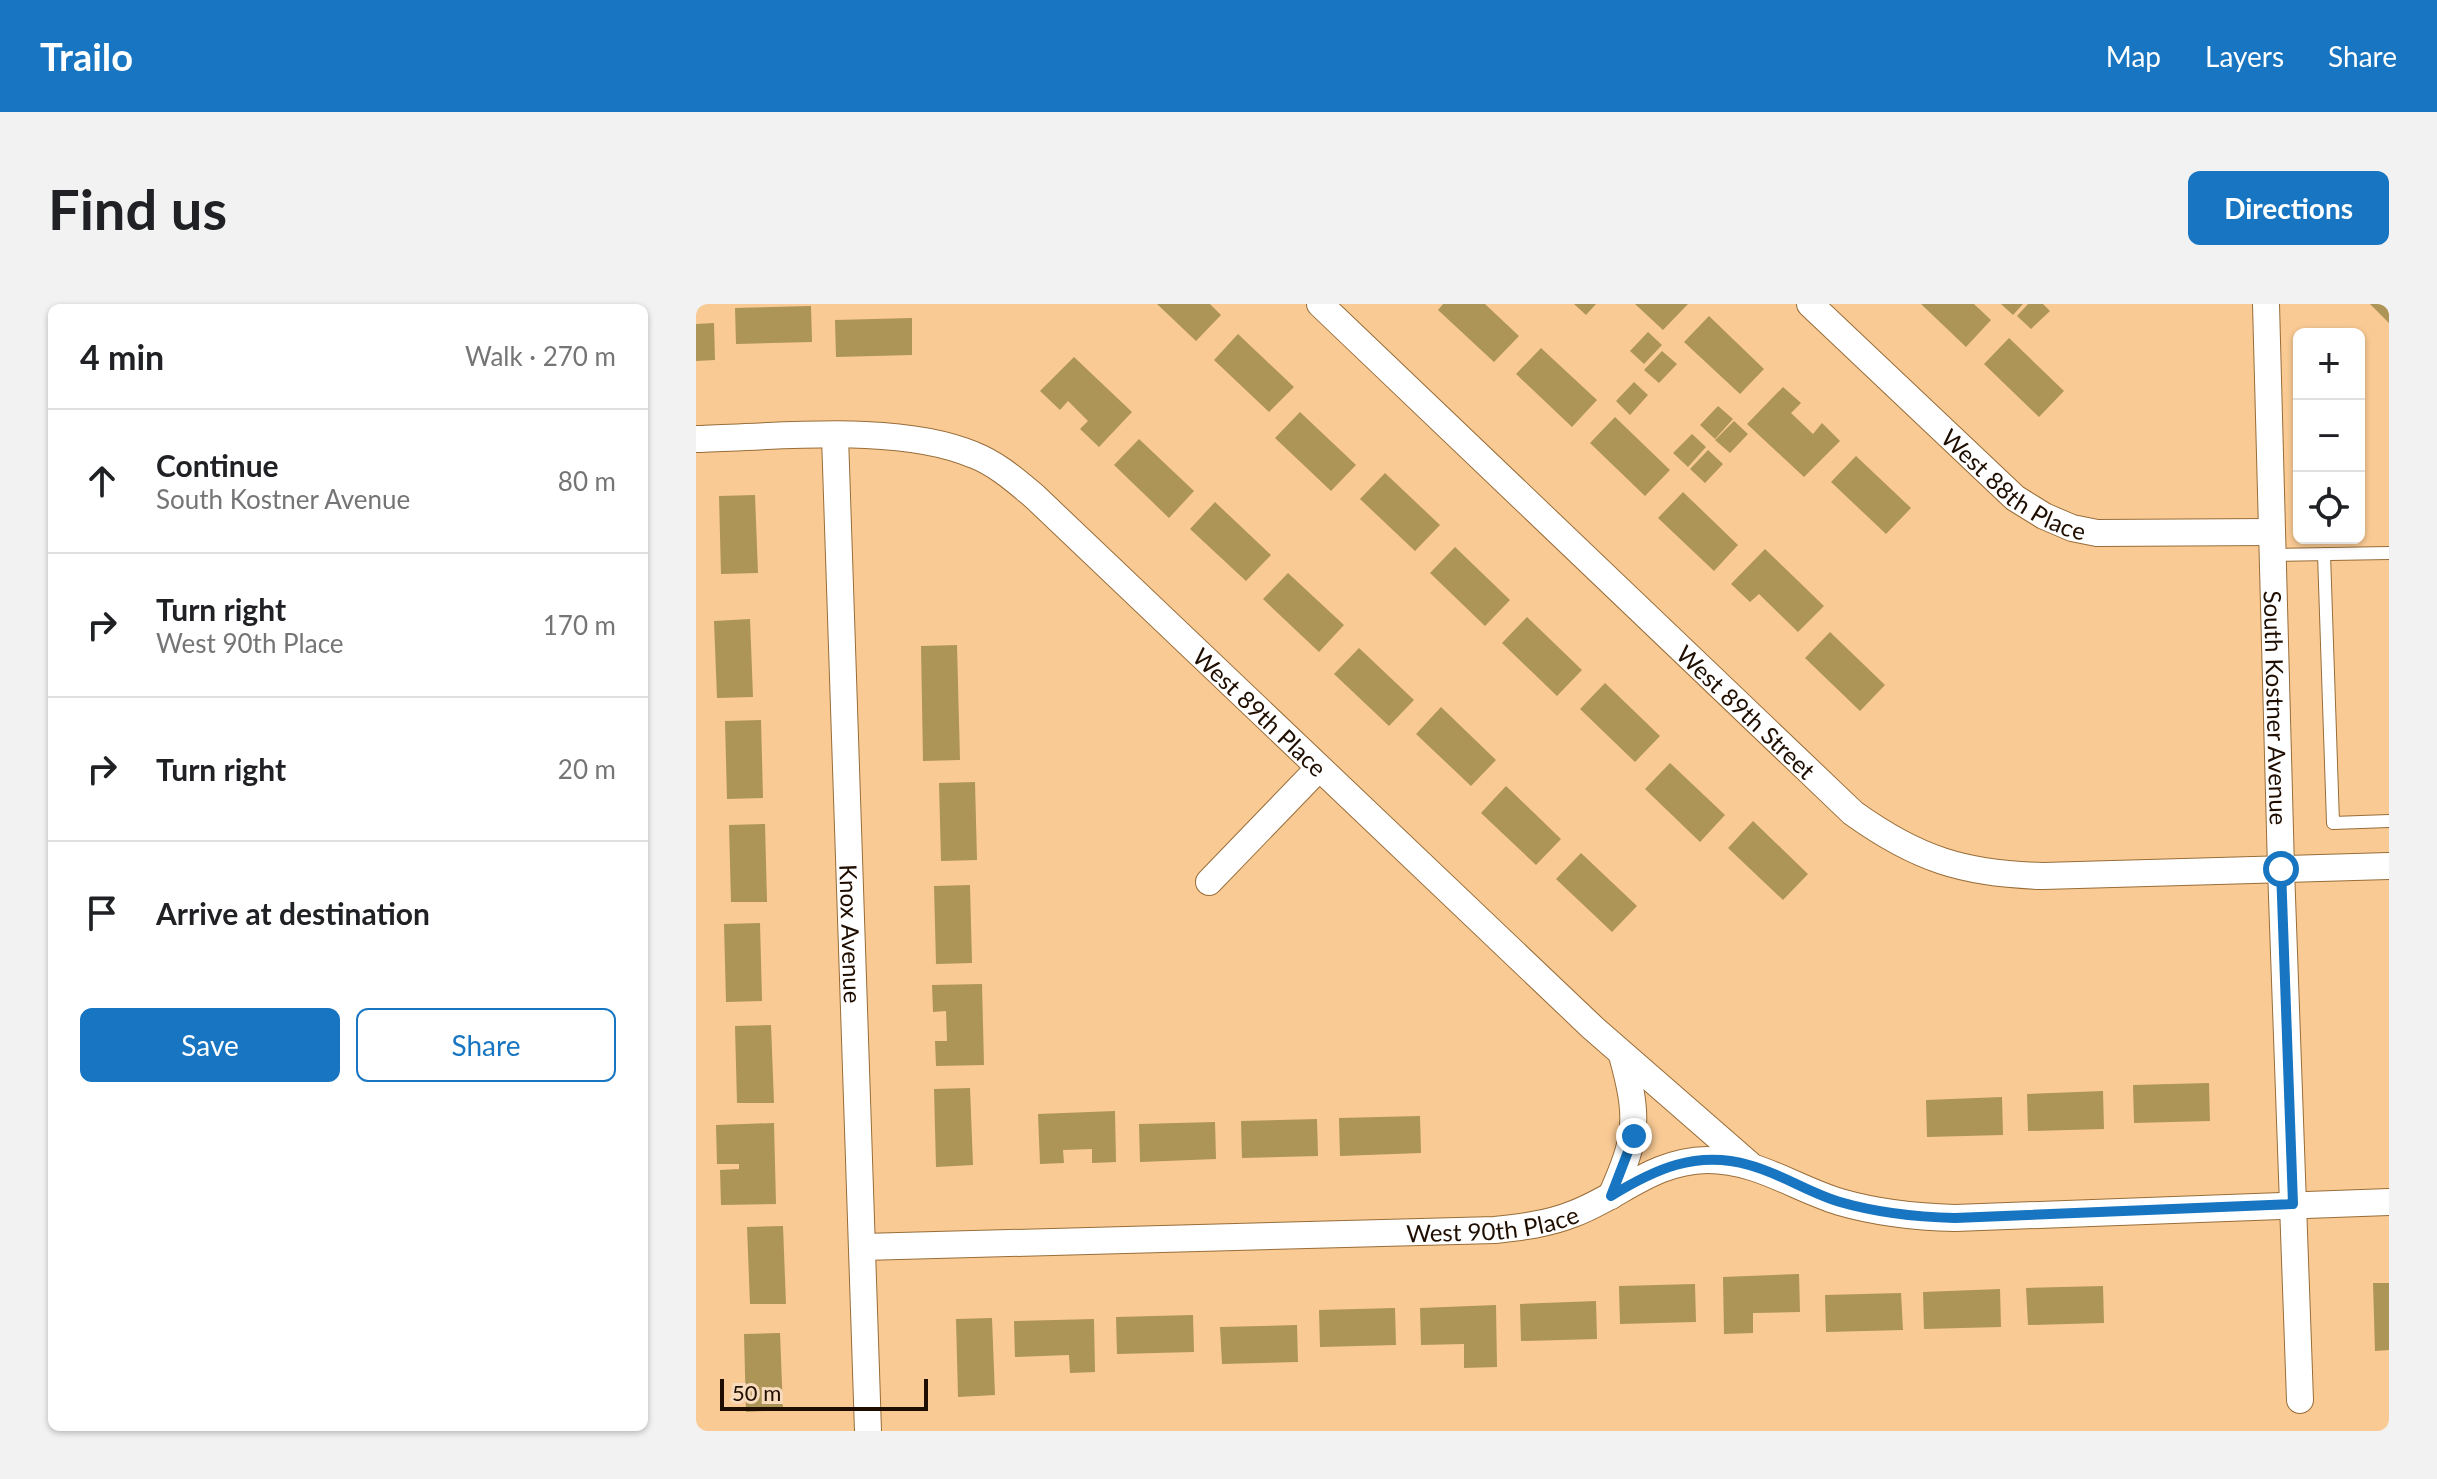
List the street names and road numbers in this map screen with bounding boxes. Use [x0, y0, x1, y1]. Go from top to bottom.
street label: West 88th Place [1936, 422, 2088, 545]
street label: South Kostner Avenue [2259, 590, 2294, 826]
street label: West 89th Street [1671, 639, 1822, 785]
street label: West 89th Place [1188, 641, 1333, 782]
street label: Knox Avenue [835, 864, 868, 1004]
street label: West 90th Place [1406, 1199, 1582, 1247]

